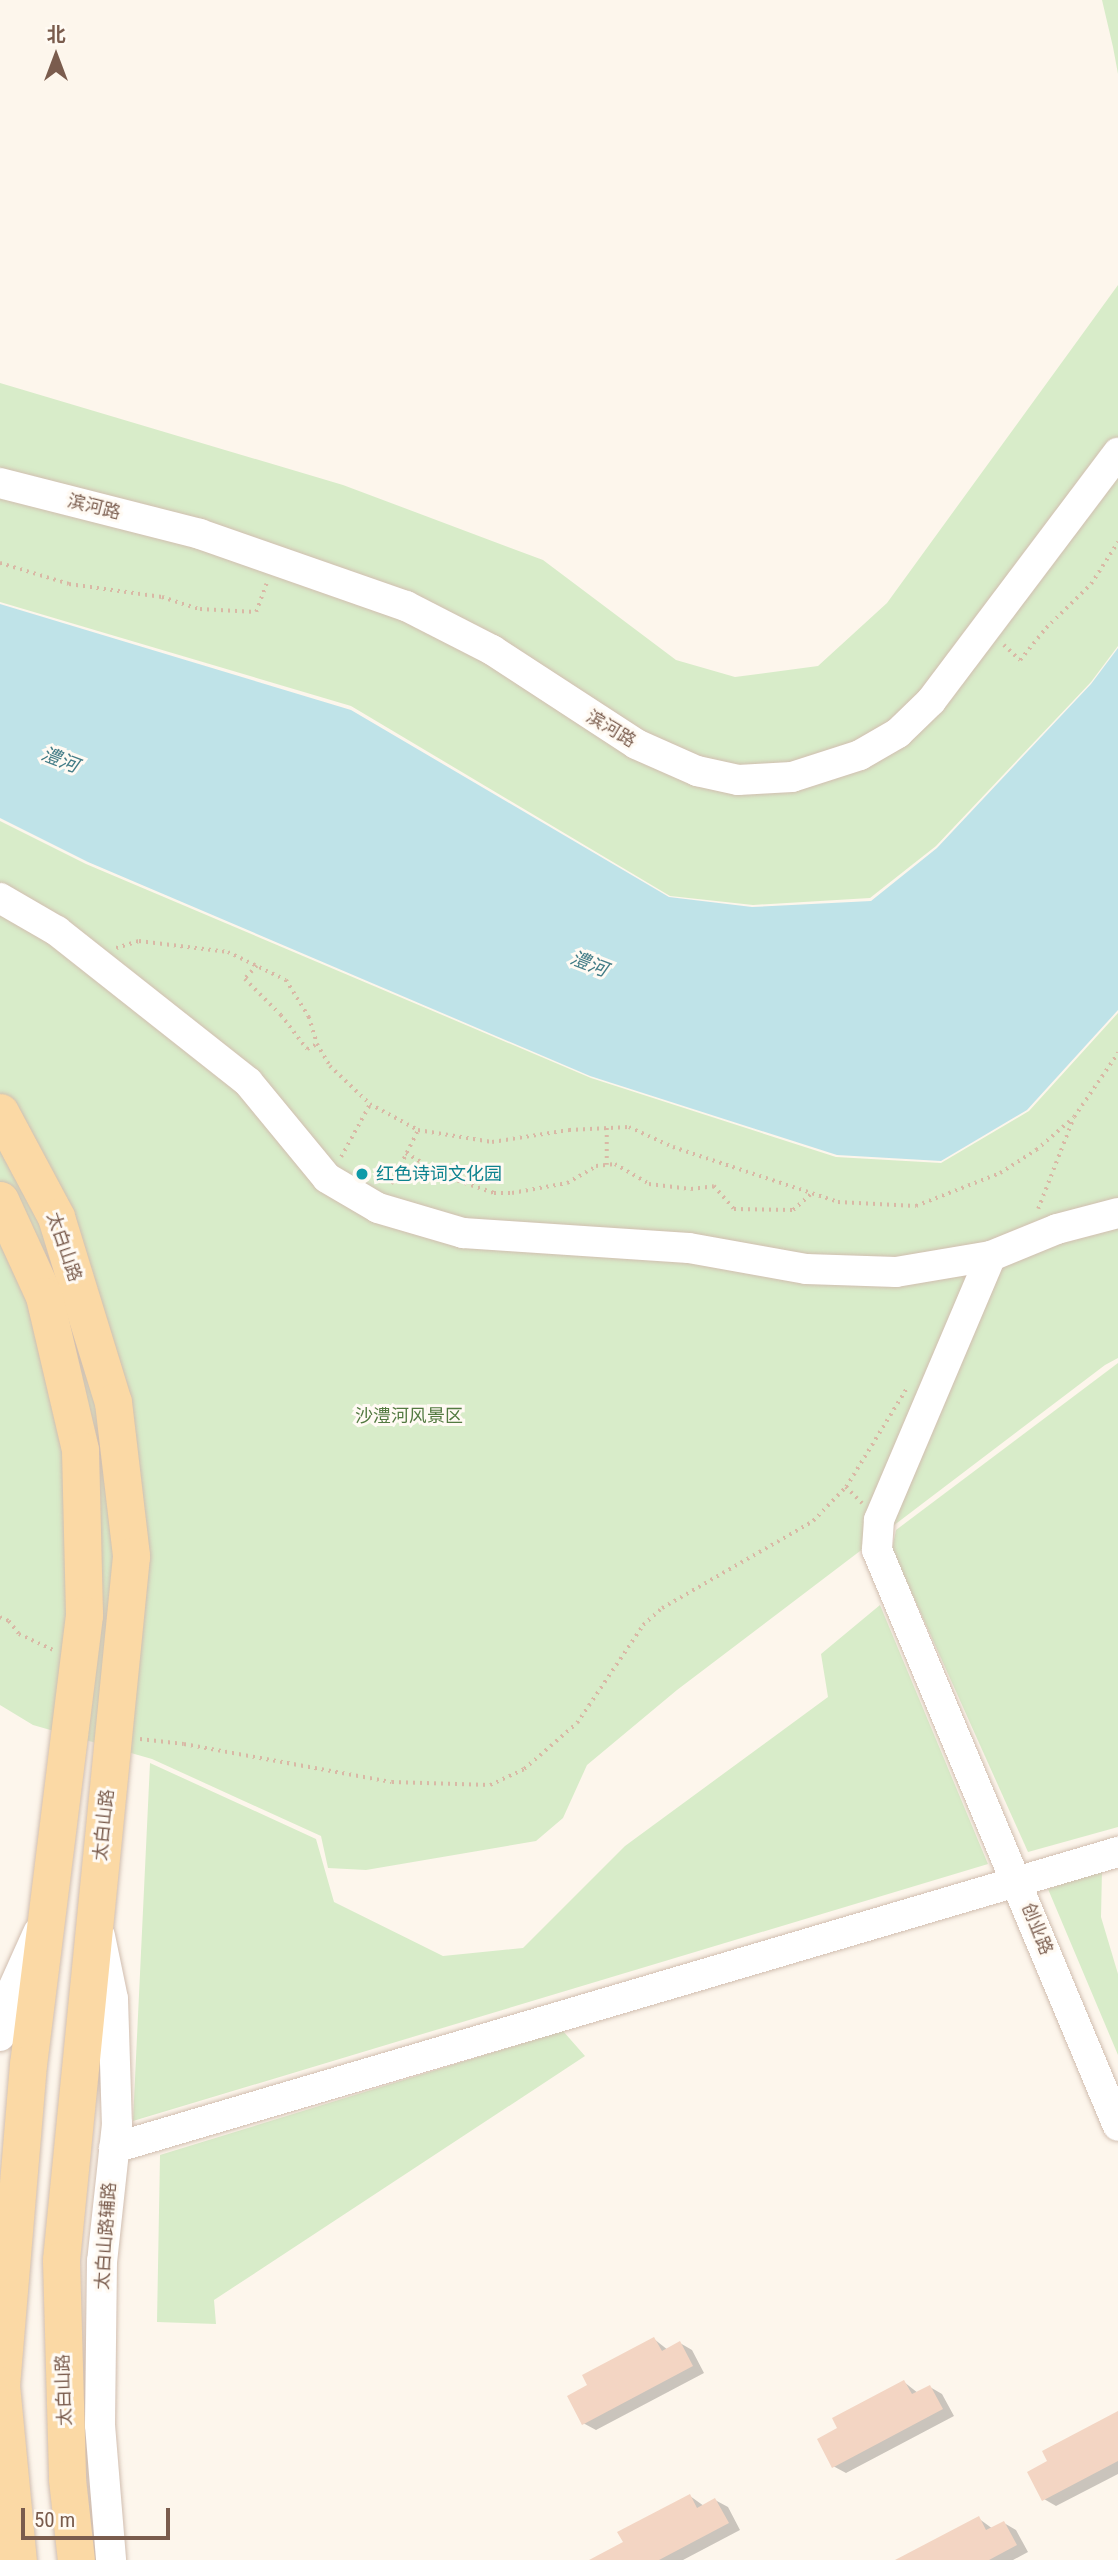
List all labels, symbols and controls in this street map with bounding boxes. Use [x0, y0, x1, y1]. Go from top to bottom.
north arrow [21, 21, 91, 91]
text: 北 [46, 23, 66, 46]
street label: 滨河路 [65, 490, 123, 524]
street label: 滨河路 [582, 706, 640, 752]
water label: 澧河 [38, 743, 82, 777]
water label: 澧河 [567, 947, 611, 981]
place label: 红色诗词文化园 [376, 1163, 502, 1185]
marker: 红色诗词文化园 [354, 1166, 370, 1182]
street label: 太白山路 [42, 1209, 86, 1285]
park label: 沙澧河风景区 [355, 1405, 463, 1427]
street label: 太白山路 [89, 1788, 119, 1862]
street label: 创业路 [1017, 1900, 1057, 1958]
street label: 太白山路辅路 [91, 2181, 121, 2291]
street label: 太白山路 [52, 2354, 76, 2426]
scale bar [24, 2494, 173, 2538]
text: 50 m [34, 2508, 75, 2532]

